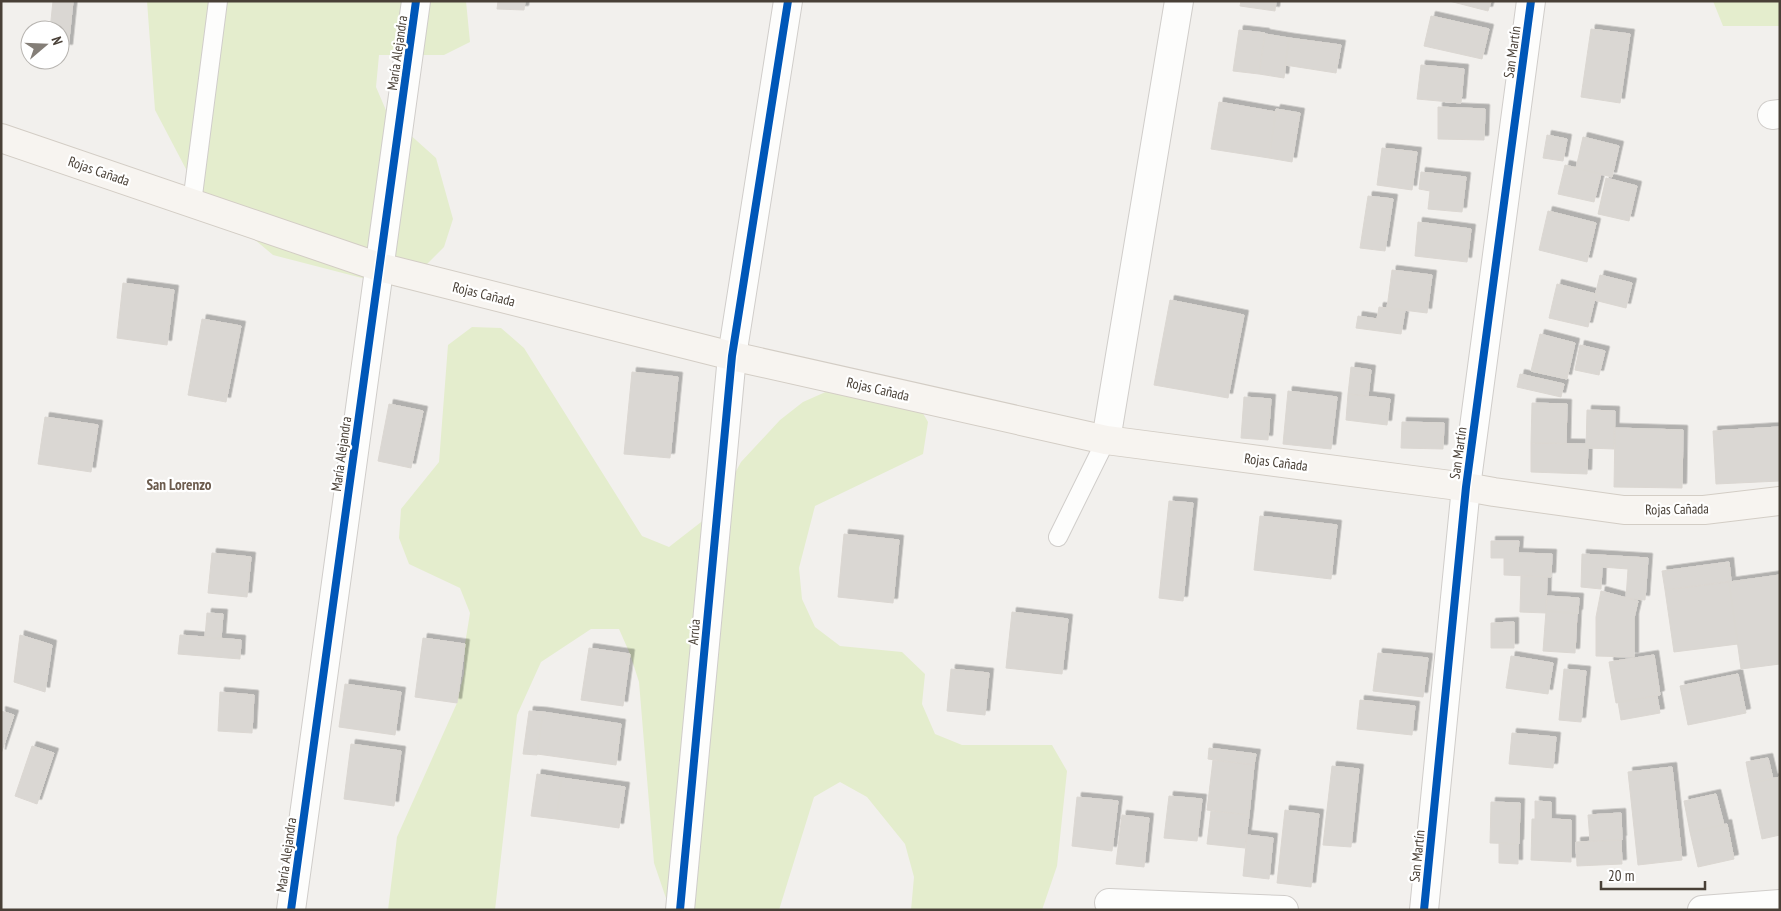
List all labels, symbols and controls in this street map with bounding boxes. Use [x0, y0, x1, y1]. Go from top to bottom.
street label: María Alejandra [383, 14, 411, 92]
north arrow [20, 20, 70, 70]
street label: San Martín [1499, 25, 1525, 79]
text: N [48, 34, 67, 47]
street label: Rojas Cañada [66, 152, 132, 190]
street label: Rojas Cañada [451, 278, 517, 310]
street label: Rojas Cañada [845, 373, 911, 405]
street label: María Alejandra [327, 415, 355, 493]
street label: San Martín [1445, 426, 1471, 480]
street label: Rojas Cañada [1243, 449, 1309, 475]
district label: San Lorenzo [146, 475, 212, 494]
street label: Rojas Cañada [1645, 499, 1709, 519]
street label: Arrúa [684, 618, 704, 646]
street label: María Alejandra [272, 816, 300, 894]
street label: San Martín [1405, 829, 1429, 883]
scale bar [1601, 858, 1705, 890]
text: 20 m [1608, 866, 1634, 885]

